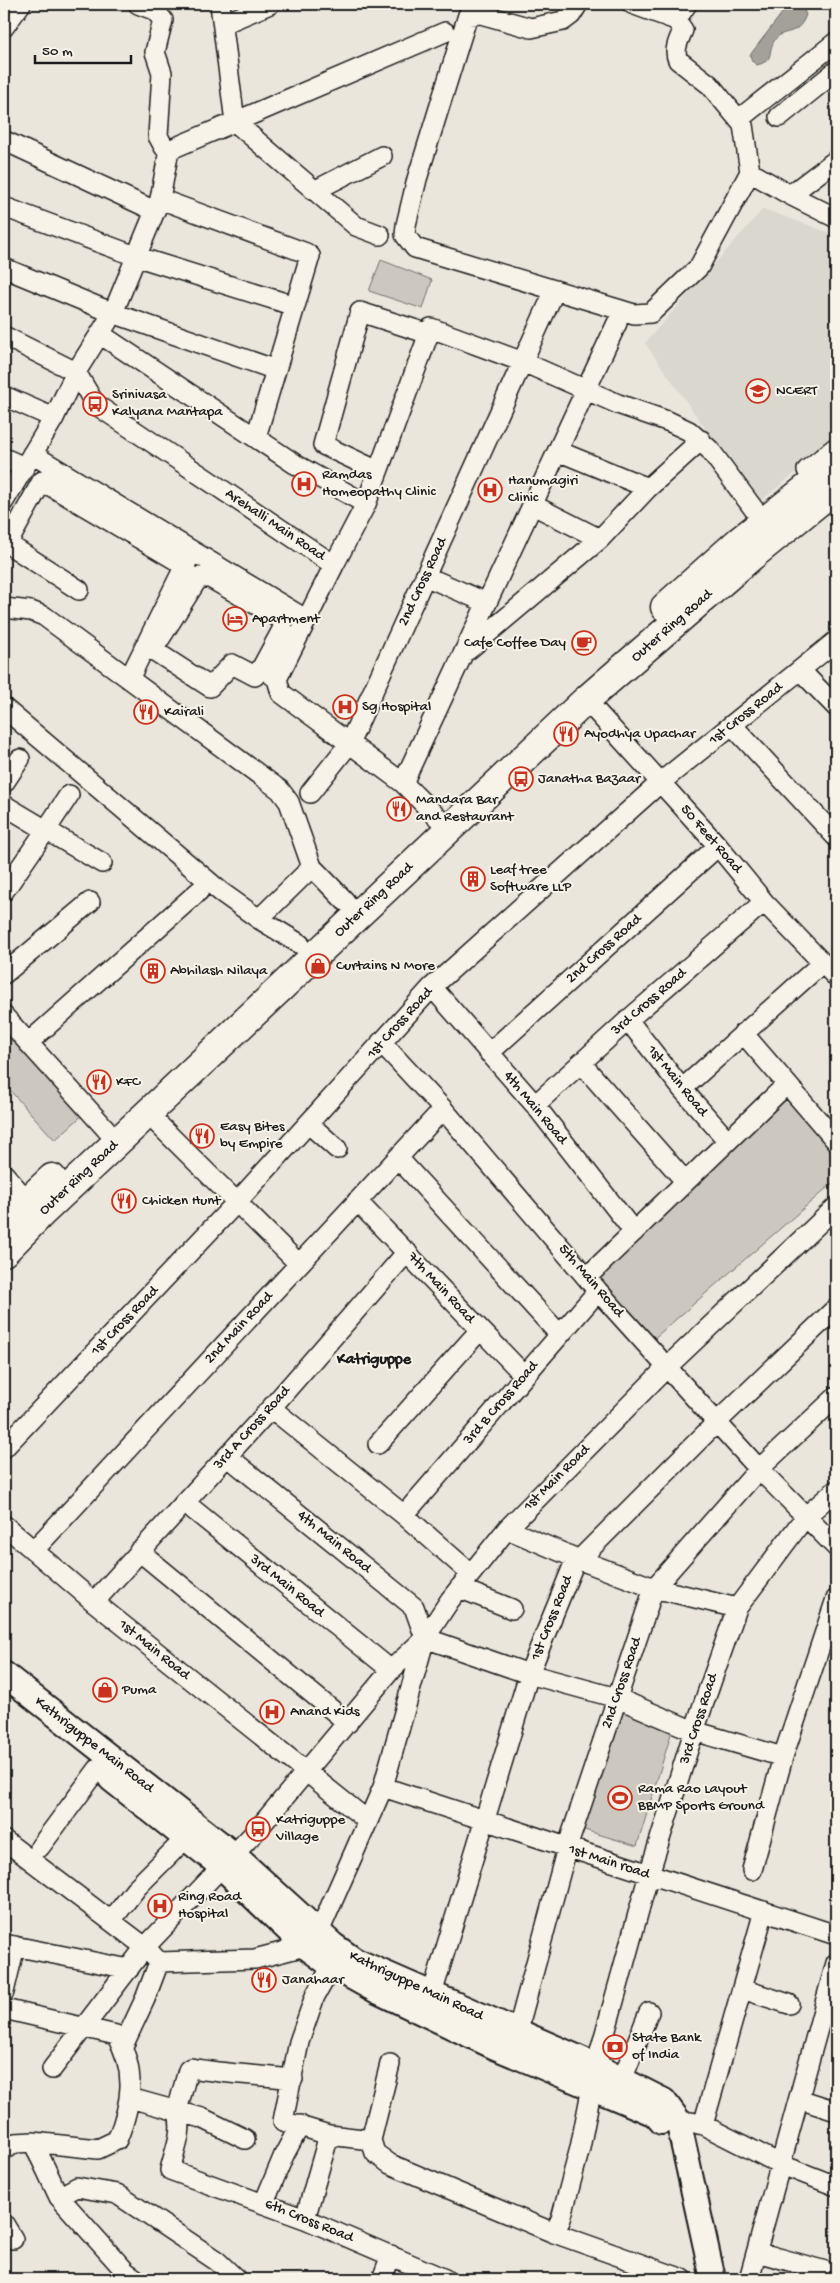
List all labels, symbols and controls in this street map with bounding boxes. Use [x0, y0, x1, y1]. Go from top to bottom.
scale bar [35, 32, 131, 64]
text: 50 m [42, 43, 73, 61]
school or university icon: NCERT [745, 378, 771, 404]
place label: NCERT [776, 382, 818, 400]
place label: Srinivasa Kalyana Mantapa [112, 386, 223, 421]
bus stop icon: Srinivasa Kalyana Mantapa [82, 391, 108, 417]
place label: Ramdas Homeopathy Clinic [322, 466, 436, 501]
hospital icon: Ramdas Homeopathy Clinic [291, 471, 317, 497]
place label: Hanumagiri Clinic [508, 472, 578, 507]
hospital icon: Hanumagiri Clinic [477, 477, 503, 503]
street label: Arehalli Main Road [221, 485, 330, 566]
street label: 2nd Cross Road [395, 534, 452, 629]
street label: Outer Ring Road [628, 585, 717, 666]
hotel icon: Apartment [222, 606, 248, 632]
place label: Apartment [252, 610, 322, 628]
cafe icon: Cafe Coffee Day [571, 630, 597, 656]
place label: Cafe Coffee Day [464, 634, 567, 652]
street label: 1st Cross Road [705, 678, 788, 750]
hospital icon: Sg Hospital [332, 694, 358, 720]
place label: Sg Hospital [362, 698, 431, 716]
restaurant icon: Kairali [133, 699, 159, 725]
place label: Kairali [164, 703, 204, 721]
restaurant icon: Ayodhya Upachar [553, 721, 579, 747]
place label: Ayodhya Upachar [584, 725, 697, 743]
bus stop icon: Janatha Bazaar [508, 766, 534, 792]
place label: Janatha Bazaar [538, 770, 642, 788]
place label: Mandara Bar and Restaurant [416, 791, 515, 826]
restaurant icon: Mandara Bar and Restaurant [386, 796, 412, 822]
street label: 50 Feet Road [676, 801, 747, 878]
street label: Outer Ring Road [331, 858, 418, 941]
place label: Leaf tree Software LLP [490, 861, 572, 896]
building icon: Leaf tree Software LLP [460, 866, 486, 892]
street label: 2nd Cross Road [563, 910, 646, 988]
shop icon: Curtains N More [305, 953, 331, 979]
place label: Curtains N More [336, 957, 435, 975]
building icon: Abhilash Nilaya [140, 958, 166, 984]
place label: Abhilash Nilaya [170, 962, 268, 980]
street label: 3rd Cross Road [607, 964, 691, 1040]
street label: 1st Cross Road [363, 983, 438, 1063]
street label: 1st Main Road [642, 1041, 712, 1121]
street label: 4th Main Road [499, 1068, 572, 1149]
restaurant icon: KFC [86, 1069, 112, 1095]
place label: KFC [116, 1073, 141, 1091]
place label: Easy Bites by Empire [220, 1118, 285, 1153]
restaurant icon: Easy Bites by Empire [189, 1123, 215, 1149]
street label: Outer Ring Road [36, 1136, 123, 1219]
restaurant icon: Chicken Hunt [111, 1188, 137, 1214]
place label: Chicken Hunt [142, 1192, 222, 1210]
street label: 5th Main Road [554, 1241, 628, 1322]
street label: 7th Main Road [403, 1248, 479, 1328]
street label: 1st Cross Road [87, 1282, 164, 1360]
street label: 2nd Main Road [201, 1287, 278, 1368]
district label: Katriguppe [336, 1351, 412, 1370]
street label: 3rd B Cross Road [459, 1356, 543, 1449]
street label: 3rd A Cross Road [209, 1382, 295, 1474]
street label: 1st Main Road [519, 1440, 595, 1516]
street label: 4th Main Road [293, 1507, 376, 1578]
street label: 3rd Main Road [245, 1550, 329, 1622]
street label: 1st Cross Road [526, 1572, 578, 1664]
street label: 1st Main Road [114, 1615, 194, 1685]
street label: 2nd Cross Road [598, 1634, 646, 1731]
street label: 3rd Cross Road [676, 1670, 722, 1767]
shop icon: Puma [92, 1677, 118, 1703]
place label: Puma [121, 1681, 157, 1699]
street label: Kathriguppe Main Road [31, 1693, 158, 1798]
hospital icon: Anand Kids [259, 1699, 285, 1725]
place label: Anand Kids [290, 1703, 360, 1721]
place label: Rama Rao Layout BBMP Sports Ground [637, 1780, 765, 1815]
sports icon: Rama Rao Layout BBMP Sports Ground [607, 1785, 633, 1811]
place label: Katriguppe Village [275, 1811, 346, 1846]
bus stop icon: Katriguppe Village [245, 1816, 271, 1842]
street label: 1st Main road [565, 1840, 653, 1884]
place label: Ring Road Hospital [178, 1888, 242, 1923]
hospital icon: Ring Road Hospital [147, 1893, 173, 1919]
street label: Kathriguppe Main Road [346, 1947, 487, 2026]
restaurant icon: Janahaar [251, 1967, 277, 1993]
place label: Janahaar [282, 1971, 345, 1989]
place label: State Bank of India [632, 2029, 702, 2064]
bank icon: State Bank of India [602, 2034, 628, 2060]
street label: 6th Cross Road [262, 2195, 357, 2247]

